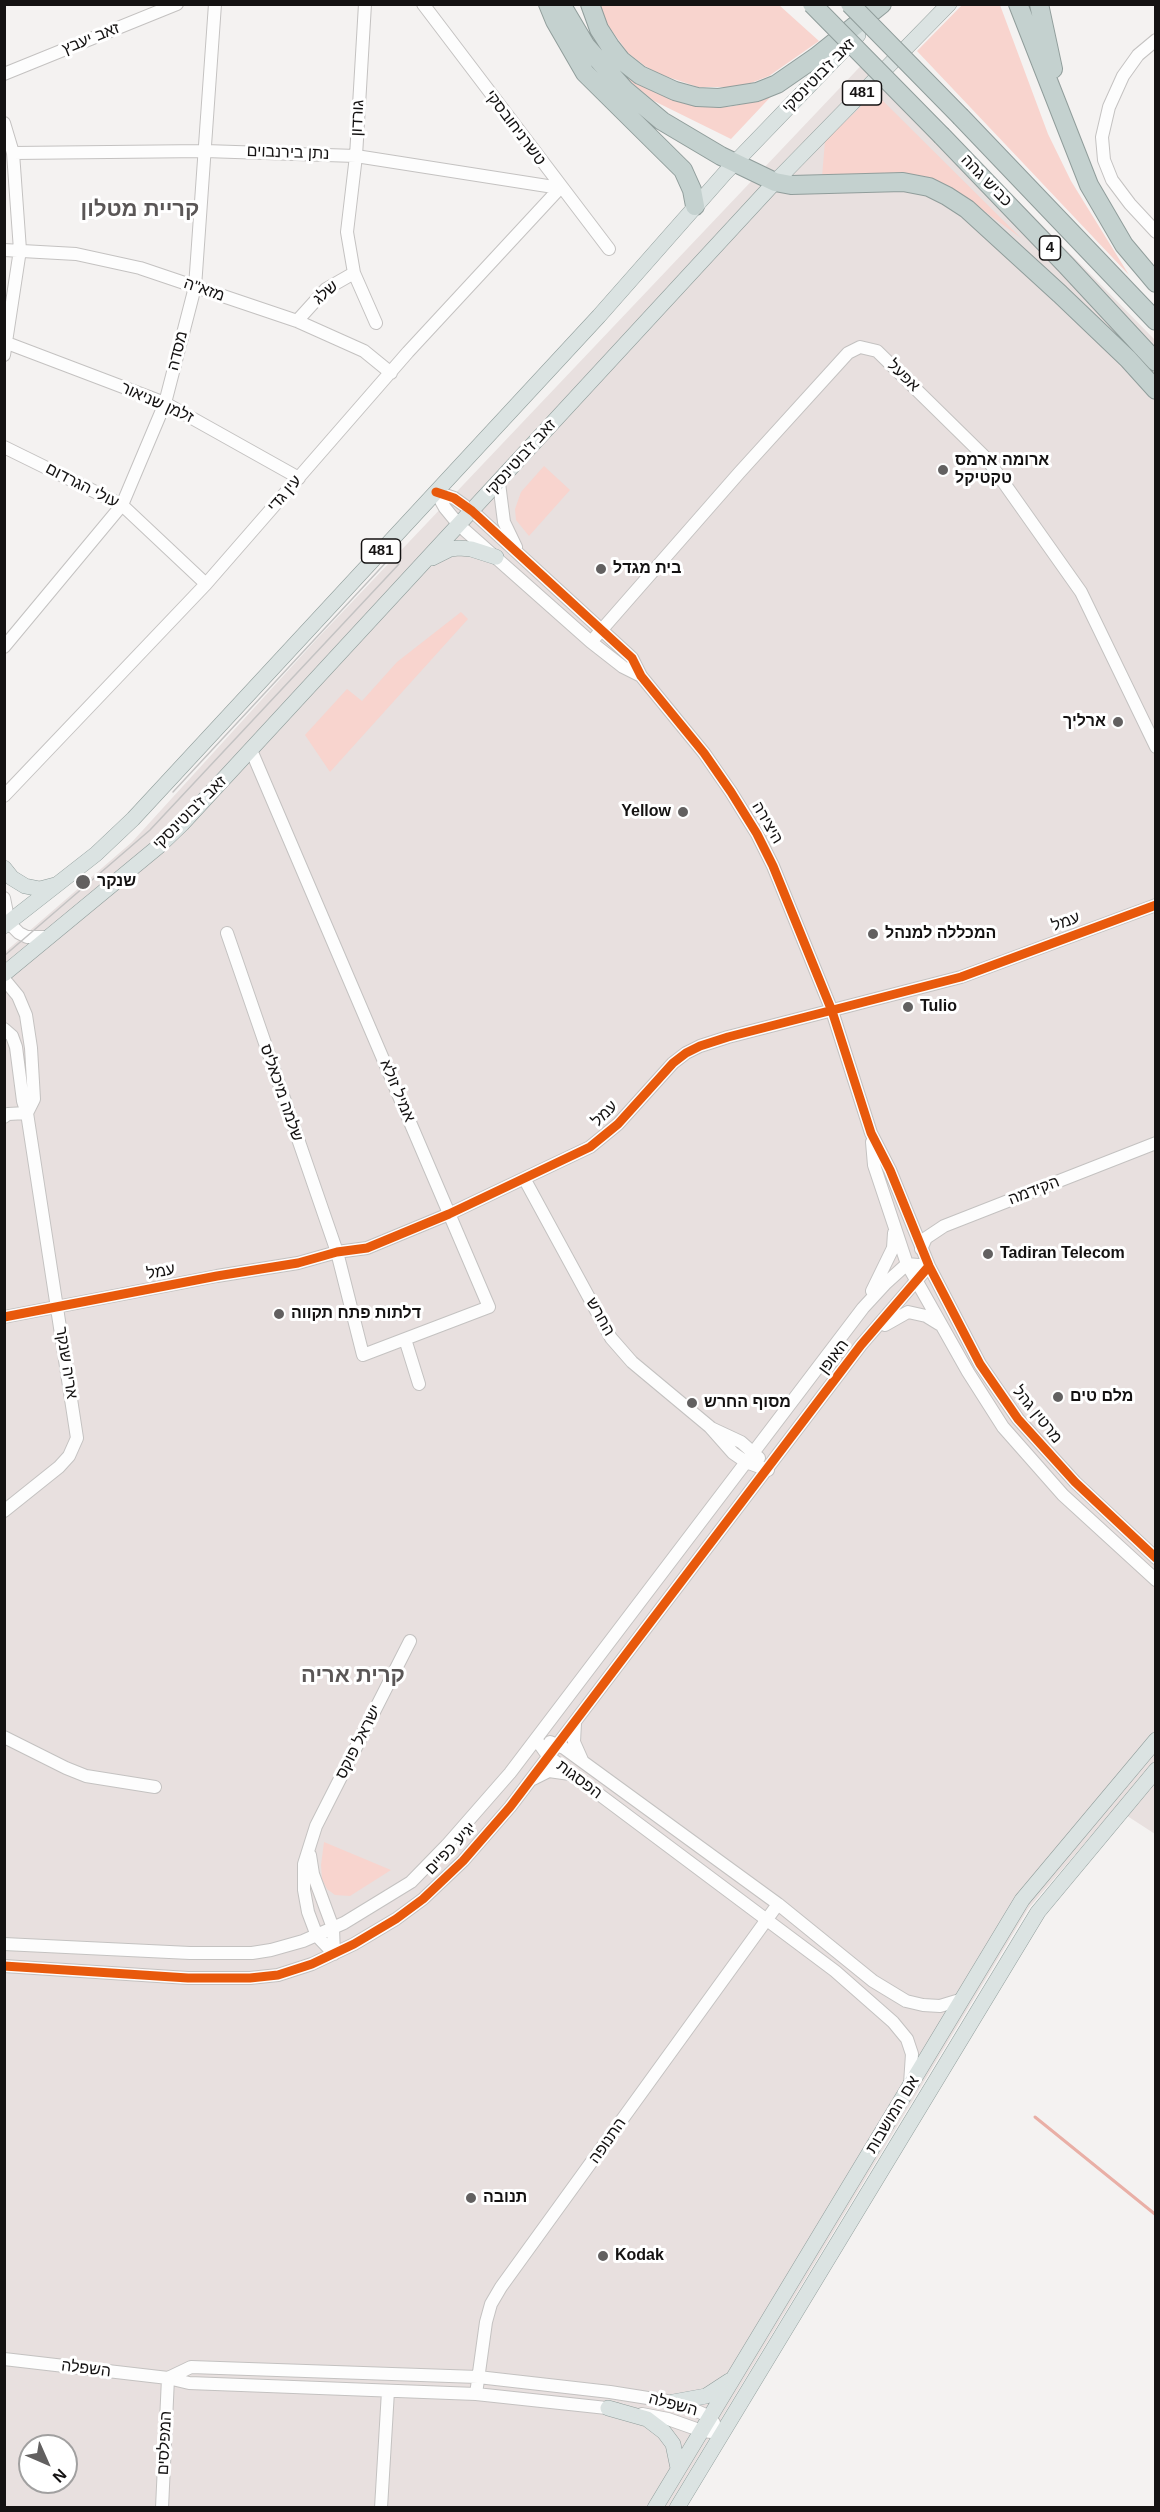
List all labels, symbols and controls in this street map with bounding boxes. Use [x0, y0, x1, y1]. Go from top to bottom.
street label: זאב יעבץ [59, 19, 123, 59]
street label: זאב ז'בוטינסקי [779, 35, 859, 117]
road number: 481 [842, 81, 882, 105]
street label: טשרניחובסקי [481, 87, 549, 169]
street label: גורדון [347, 99, 369, 137]
street label: נתן בירנבוים [246, 142, 330, 164]
street label: כביש גהה [956, 151, 1016, 211]
district label: קריית מטלון [81, 197, 199, 223]
road number: 4 [1040, 236, 1060, 260]
street label: מזא"ה [181, 274, 227, 306]
street label: שלג [310, 277, 342, 309]
street label: מסדה [164, 329, 192, 373]
street label: אפעל [883, 356, 923, 396]
street label: זלמן שניאור [118, 378, 196, 428]
street label: זאב ז'בוטינסקי [482, 416, 560, 500]
place label: ארומה ארמס טקטיקל [955, 451, 1049, 489]
street label: עולי הגרדום [42, 459, 122, 513]
marker: ארומה ארמס טקטיקל [936, 463, 950, 477]
street label: עין גדי [264, 472, 306, 516]
road number: 481 [362, 539, 400, 563]
place label: בית מגדל [613, 559, 681, 579]
marker: בית מגדל [594, 562, 608, 576]
place label: ארליך [1063, 712, 1106, 732]
marker: ארליך [1111, 715, 1125, 729]
street label: זאב ז'בוטינסקי [149, 772, 231, 854]
street label: היצירה [747, 799, 787, 847]
place label: Yellow [621, 802, 671, 822]
marker: Yellow [676, 805, 690, 819]
place label: שנקר [97, 872, 136, 892]
marker: שנקר [74, 873, 92, 891]
street label: עמל [1049, 908, 1083, 936]
place label: המכללה למנהל [885, 924, 996, 944]
marker: המכללה למנהל [866, 927, 880, 941]
place label: Tulio [920, 997, 957, 1017]
marker: Tulio [901, 1000, 915, 1014]
street label: שלמה מיכאליס [255, 1042, 307, 1144]
street label: אמיל זולא [375, 1057, 419, 1125]
street label: עמל [588, 1097, 622, 1131]
street label: הקידמה [1006, 1172, 1062, 1210]
place label: Tadiran Telecom [1000, 1244, 1125, 1264]
marker: Tadiran Telecom [981, 1247, 995, 1261]
street label: עמל [145, 1260, 177, 1284]
street label: החרש [581, 1294, 619, 1340]
place label: דלתות פתח תקווה [291, 1304, 421, 1324]
marker: דלתות פתח תקווה [272, 1307, 286, 1321]
street label: אריה שנקר [51, 1326, 81, 1400]
street label: האופן [815, 1336, 853, 1378]
street label: מרטין גהל [1008, 1382, 1066, 1448]
place label: מלם טים [1070, 1387, 1133, 1407]
marker: מלם טים [1051, 1390, 1065, 1404]
place label: מסוף החרש [704, 1393, 791, 1413]
marker: מסוף החרש [685, 1396, 699, 1410]
district label: קרית אריה [301, 1663, 405, 1689]
street label: ישראל פוקס [332, 1702, 386, 1782]
street label: הפסגות [552, 1757, 606, 1803]
street label: יגיע כפיים [421, 1819, 481, 1879]
street label: אם המושבות [862, 2073, 924, 2157]
street label: התנופה [585, 2114, 631, 2168]
place label: תנובה [483, 2188, 527, 2208]
marker: תנובה [464, 2191, 478, 2205]
place label: Kodak [615, 2246, 664, 2266]
marker: Kodak [596, 2249, 610, 2263]
street label: השפלה [60, 2356, 112, 2382]
street label: השפלה [646, 2389, 700, 2421]
street label: המפלסים [154, 2410, 176, 2476]
north arrow [18, 2434, 78, 2494]
text: N [50, 2466, 70, 2486]

